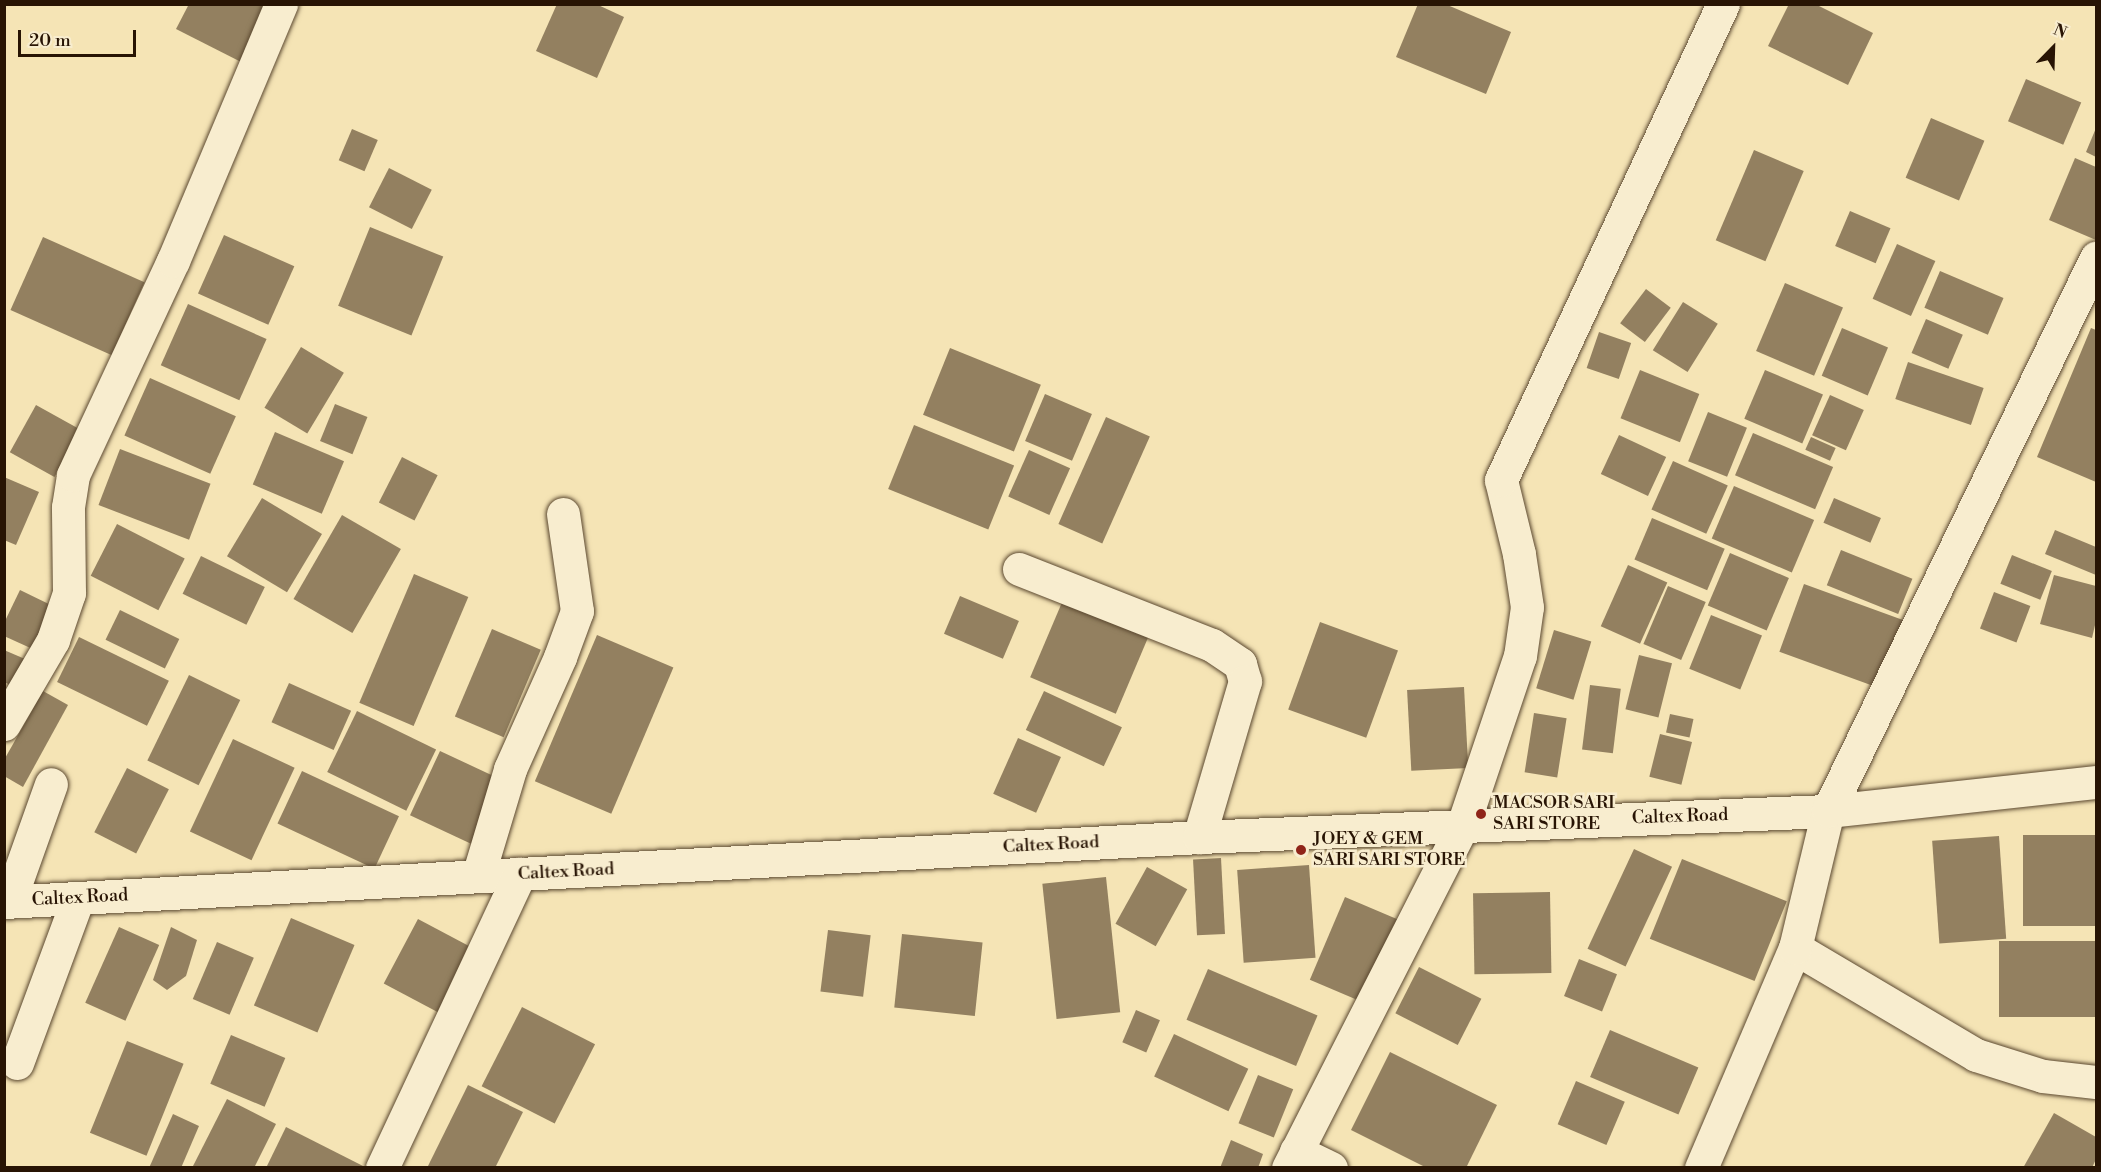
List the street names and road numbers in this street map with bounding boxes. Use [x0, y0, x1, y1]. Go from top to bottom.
street label: Caltex Road [1631, 805, 1729, 829]
street label: Caltex Road [1002, 832, 1100, 858]
street label: Caltex Road [517, 859, 615, 885]
street label: Caltex Road [31, 885, 129, 911]

